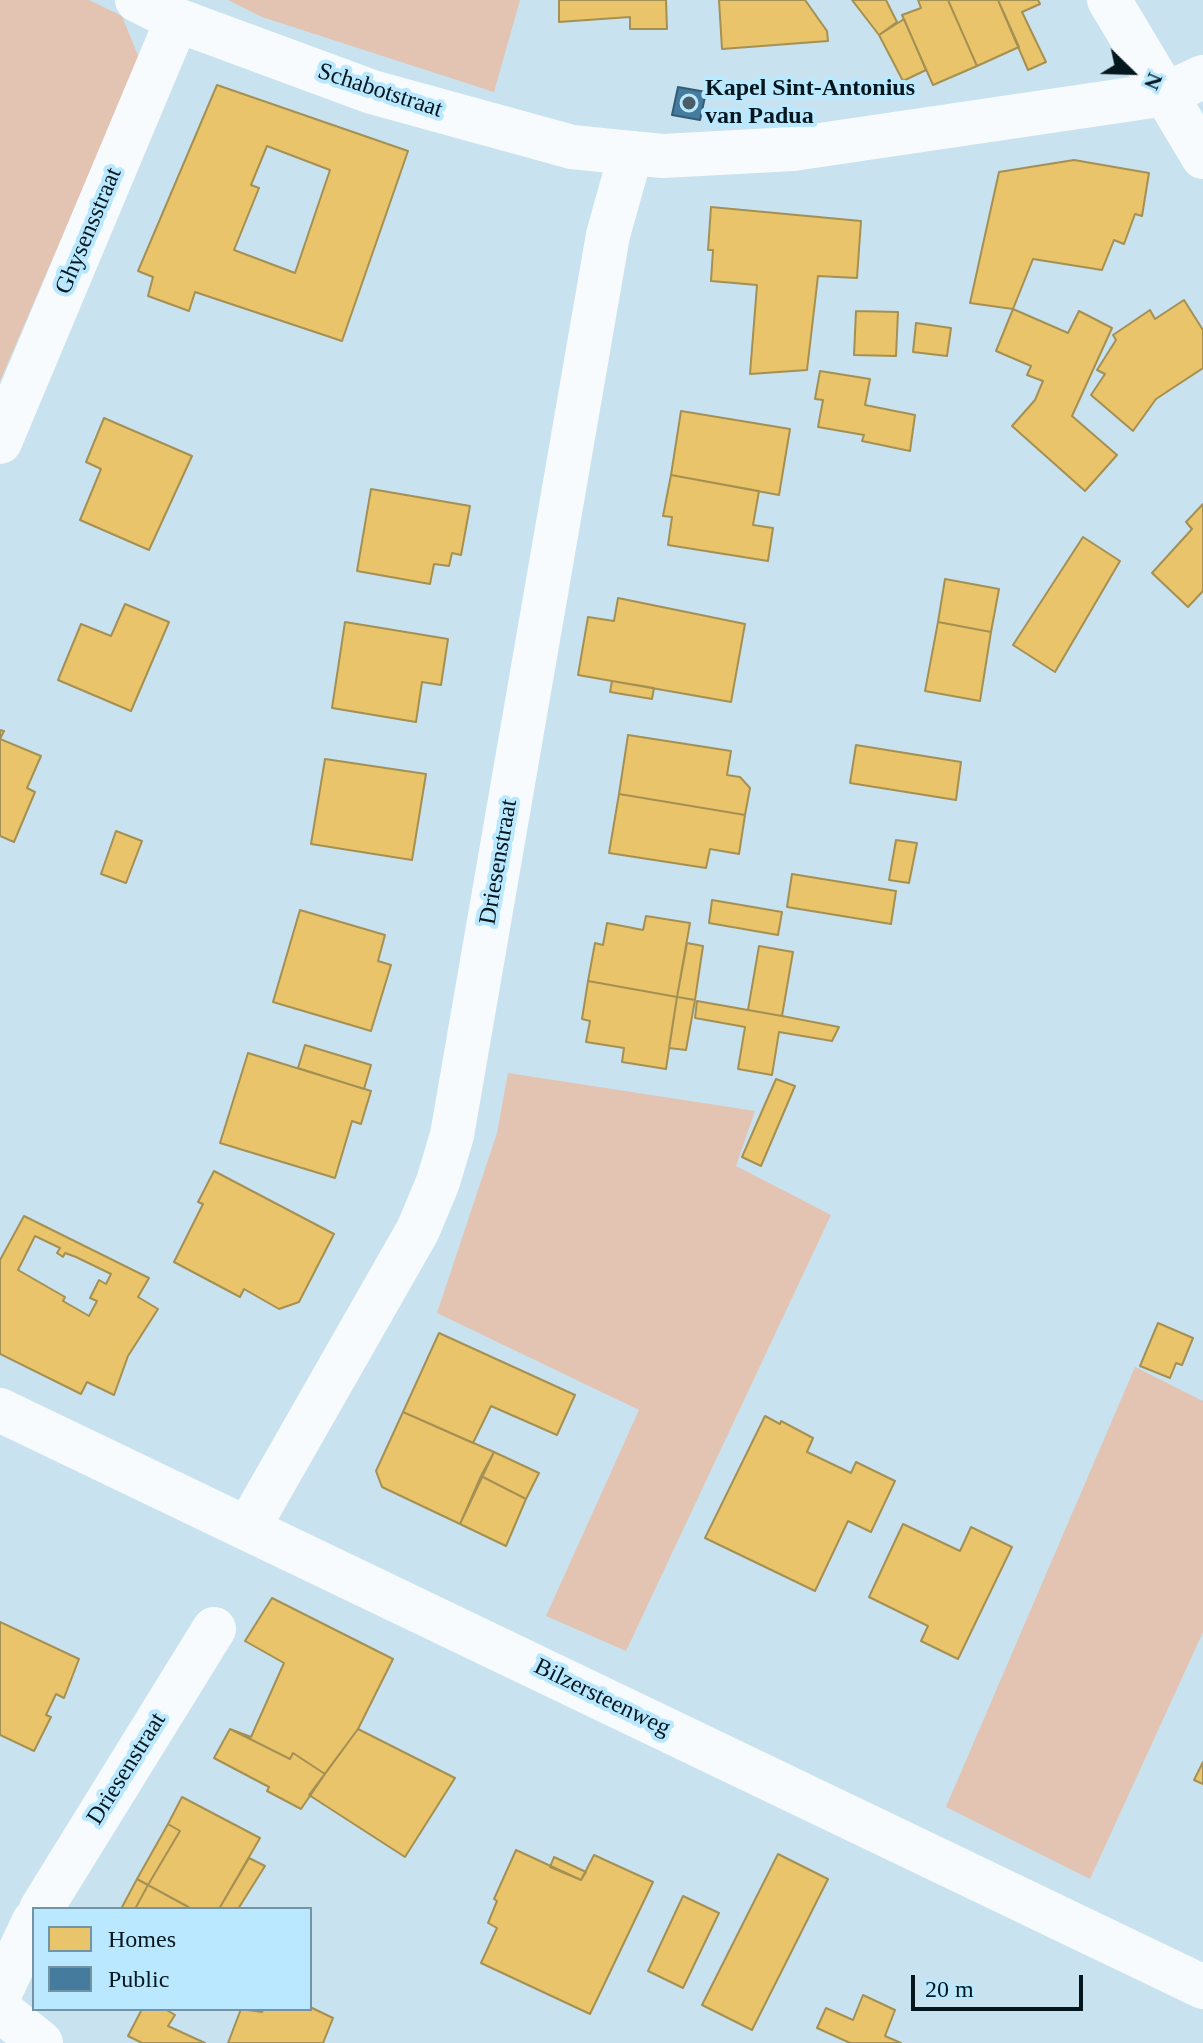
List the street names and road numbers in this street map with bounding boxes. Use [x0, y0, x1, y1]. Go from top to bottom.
street label: Schabotstraat [314, 57, 446, 125]
street label: Ghysensstraat [49, 163, 129, 299]
street label: Driesenstraat [474, 797, 524, 927]
street label: Bilzersteenweg [529, 1653, 675, 1743]
street label: Driesenstraat [81, 1708, 173, 1830]

